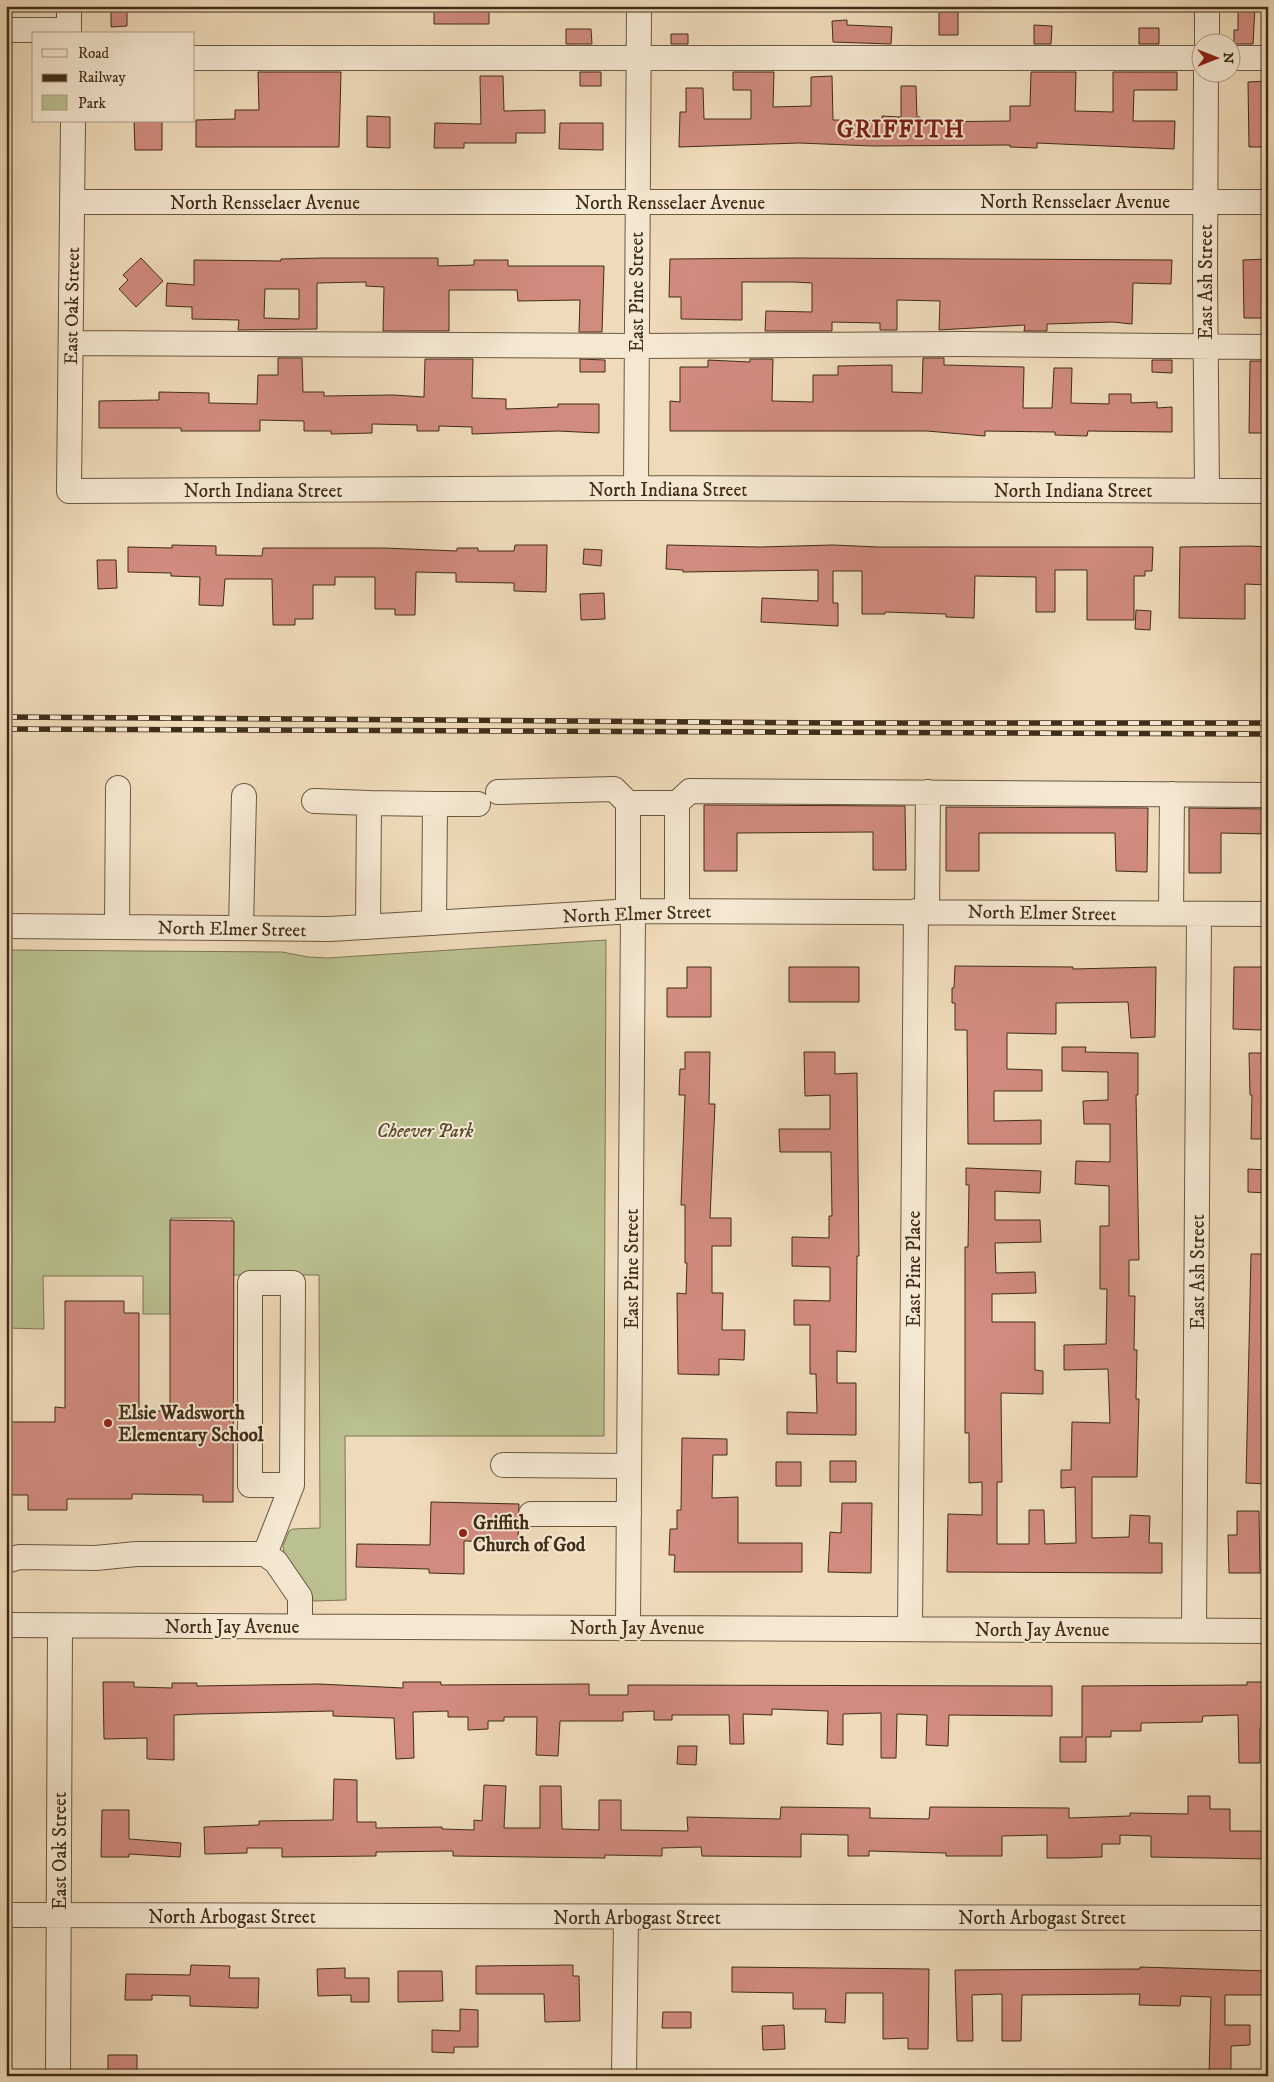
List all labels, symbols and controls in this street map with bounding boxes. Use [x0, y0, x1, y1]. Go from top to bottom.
legend [32, 32, 195, 122]
north arrow [1192, 32, 1242, 82]
text: Road [78, 44, 110, 63]
text: N [1219, 52, 1237, 64]
text: Railway [78, 68, 126, 87]
text: Park [78, 94, 107, 113]
district label: GRIFFITH [837, 115, 965, 145]
street label: North Rensselaer Avenue [980, 191, 1170, 214]
street label: North Rensselaer Avenue [170, 192, 360, 215]
street label: North Rensselaer Avenue [575, 192, 765, 215]
street label: East Ash Street [1195, 224, 1218, 340]
street label: East Pine Street [626, 232, 649, 352]
street label: East Oak Street [60, 247, 85, 365]
street label: North Indiana Street [589, 479, 747, 502]
street label: North Indiana Street [184, 480, 342, 503]
street label: North Indiana Street [994, 480, 1152, 503]
street label: North Elmer Street [562, 900, 712, 929]
street label: North Elmer Street [967, 901, 1117, 926]
street label: North Elmer Street [157, 917, 307, 942]
park label: Cheever Park [377, 1120, 474, 1143]
street label: East Pine Street [621, 1209, 644, 1329]
street label: East Pine Place [903, 1211, 926, 1327]
street label: East Ash Street [1187, 1214, 1210, 1330]
place label: Elsie Wadsworth Elementary School [118, 1402, 264, 1447]
marker: Elsie Wadsworth Elementary School [102, 1417, 114, 1429]
place label: Griffith Church of God [473, 1512, 586, 1557]
marker: Griffith Church of God [457, 1527, 469, 1539]
street label: North Jay Avenue [165, 1616, 299, 1639]
street label: North Jay Avenue [570, 1617, 704, 1640]
street label: North Jay Avenue [975, 1619, 1109, 1642]
street label: East Oak Street [49, 1792, 72, 1910]
street label: North Arbogast Street [148, 1906, 316, 1929]
street label: North Arbogast Street [553, 1907, 721, 1930]
street label: North Arbogast Street [958, 1907, 1126, 1930]

